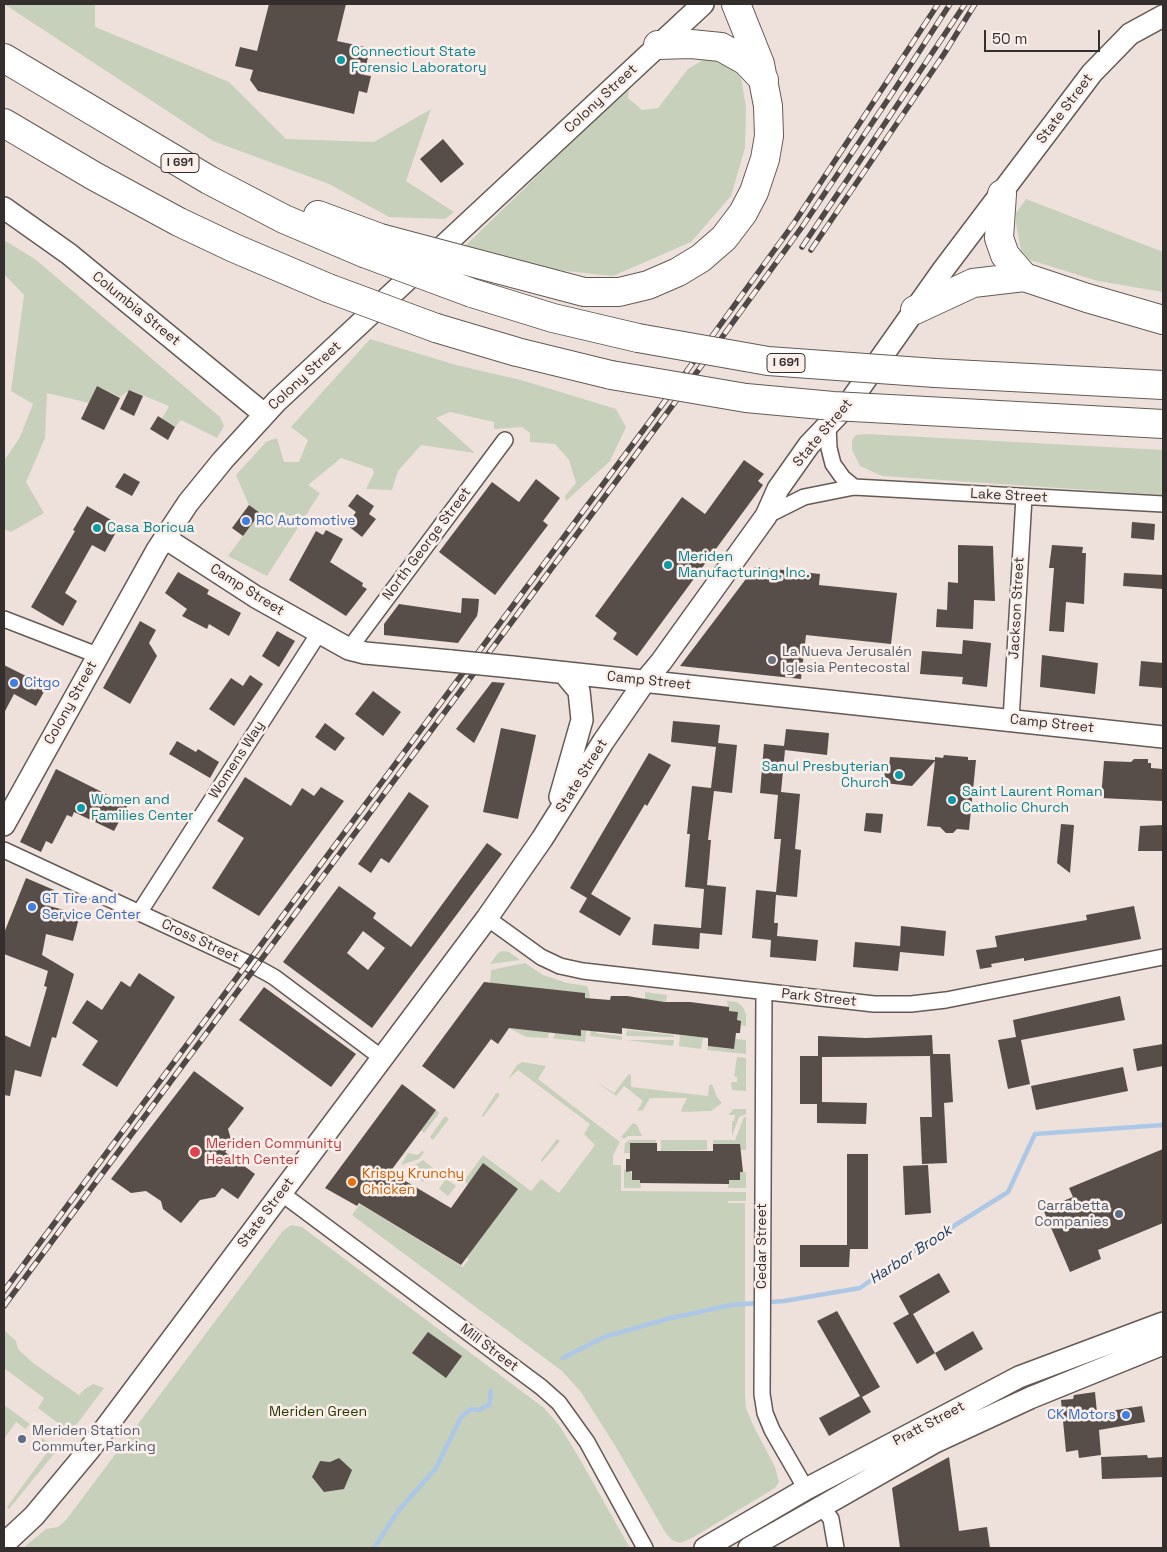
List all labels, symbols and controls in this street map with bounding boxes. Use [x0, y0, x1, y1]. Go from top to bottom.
scale bar [987, 20, 1103, 52]
text: 50 m [992, 29, 1027, 48]
place label: Connecticut State Forensic Laboratory [351, 44, 486, 76]
marker: Connecticut State Forensic Laboratory [335, 54, 347, 66]
street label: Colony Street [561, 61, 641, 137]
street label: State Street [1033, 71, 1097, 147]
road number: I 691 [161, 154, 199, 172]
street label: Columbia Street [89, 268, 183, 350]
street label: Colony Street [265, 338, 345, 414]
road number: I 691 [767, 353, 805, 372]
street label: State Street [790, 396, 856, 470]
street label: North George Street [379, 484, 475, 604]
street label: Lake Street [970, 486, 1048, 506]
place label: RC Automotive [256, 513, 355, 529]
marker: RC Automotive [240, 515, 252, 527]
place label: Casa Boricua [107, 520, 195, 536]
marker: Casa Boricua [91, 522, 103, 534]
place label: Meriden Manufacturing, Inc. [678, 549, 809, 582]
street label: Jackson Street [1006, 556, 1028, 660]
marker: Meriden Manufacturing, Inc. [662, 559, 674, 571]
street label: Camp Street [207, 560, 287, 620]
place label: La Nueva Jerusalén Iglesia Pentecostal [782, 644, 912, 676]
marker: La Nueva Jerusalén Iglesia Pentecostal [766, 654, 778, 666]
street label: Colony Street [41, 658, 101, 748]
street label: Camp Street [606, 668, 692, 694]
place label: Citgo [24, 675, 60, 691]
marker: Citgo [8, 677, 20, 689]
street label: Camp Street [1009, 711, 1095, 737]
street label: Womens Way [206, 718, 268, 802]
street label: State Street [553, 736, 611, 816]
place label: Sanul Presbyterian Church [762, 759, 889, 792]
marker: Sanul Presbyterian Church [893, 769, 905, 781]
place label: Saint Laurent Roman Catholic Church [962, 784, 1102, 816]
place label: Women and Families Center [91, 792, 194, 824]
marker: Saint Laurent Roman Catholic Church [946, 794, 958, 806]
marker: Women and Families Center [75, 802, 87, 814]
place label: GT Tire and Service Center [42, 891, 141, 924]
marker: GT Tire and Service Center [26, 901, 38, 913]
street label: Cross Street [158, 916, 242, 966]
street label: Park Street [781, 986, 857, 1010]
place label: Meriden Community Health Center [206, 1136, 342, 1168]
marker: Meriden Community Health Center [188, 1145, 202, 1159]
place label: Krispy Krunchy Chicken [362, 1166, 464, 1198]
street label: State Street [234, 1175, 298, 1251]
marker: Krispy Krunchy Chicken [346, 1176, 358, 1188]
place label: Carrabetta Companies [1035, 1198, 1109, 1230]
street label: Cedar Street [754, 1203, 770, 1289]
marker: Carrabetta Companies [1113, 1208, 1125, 1220]
water label: Harbor Brook [866, 1222, 956, 1288]
street label: Mill Street [456, 1321, 522, 1375]
street label: Pratt Street [890, 1398, 968, 1450]
park label: Meriden Green [269, 1404, 367, 1420]
place label: CK Motors [1047, 1407, 1116, 1423]
marker: CK Motors [1120, 1409, 1132, 1421]
place label: Meriden Station Commuter Parking [32, 1423, 156, 1455]
marker: Meriden Station Commuter Parking [16, 1433, 28, 1445]

